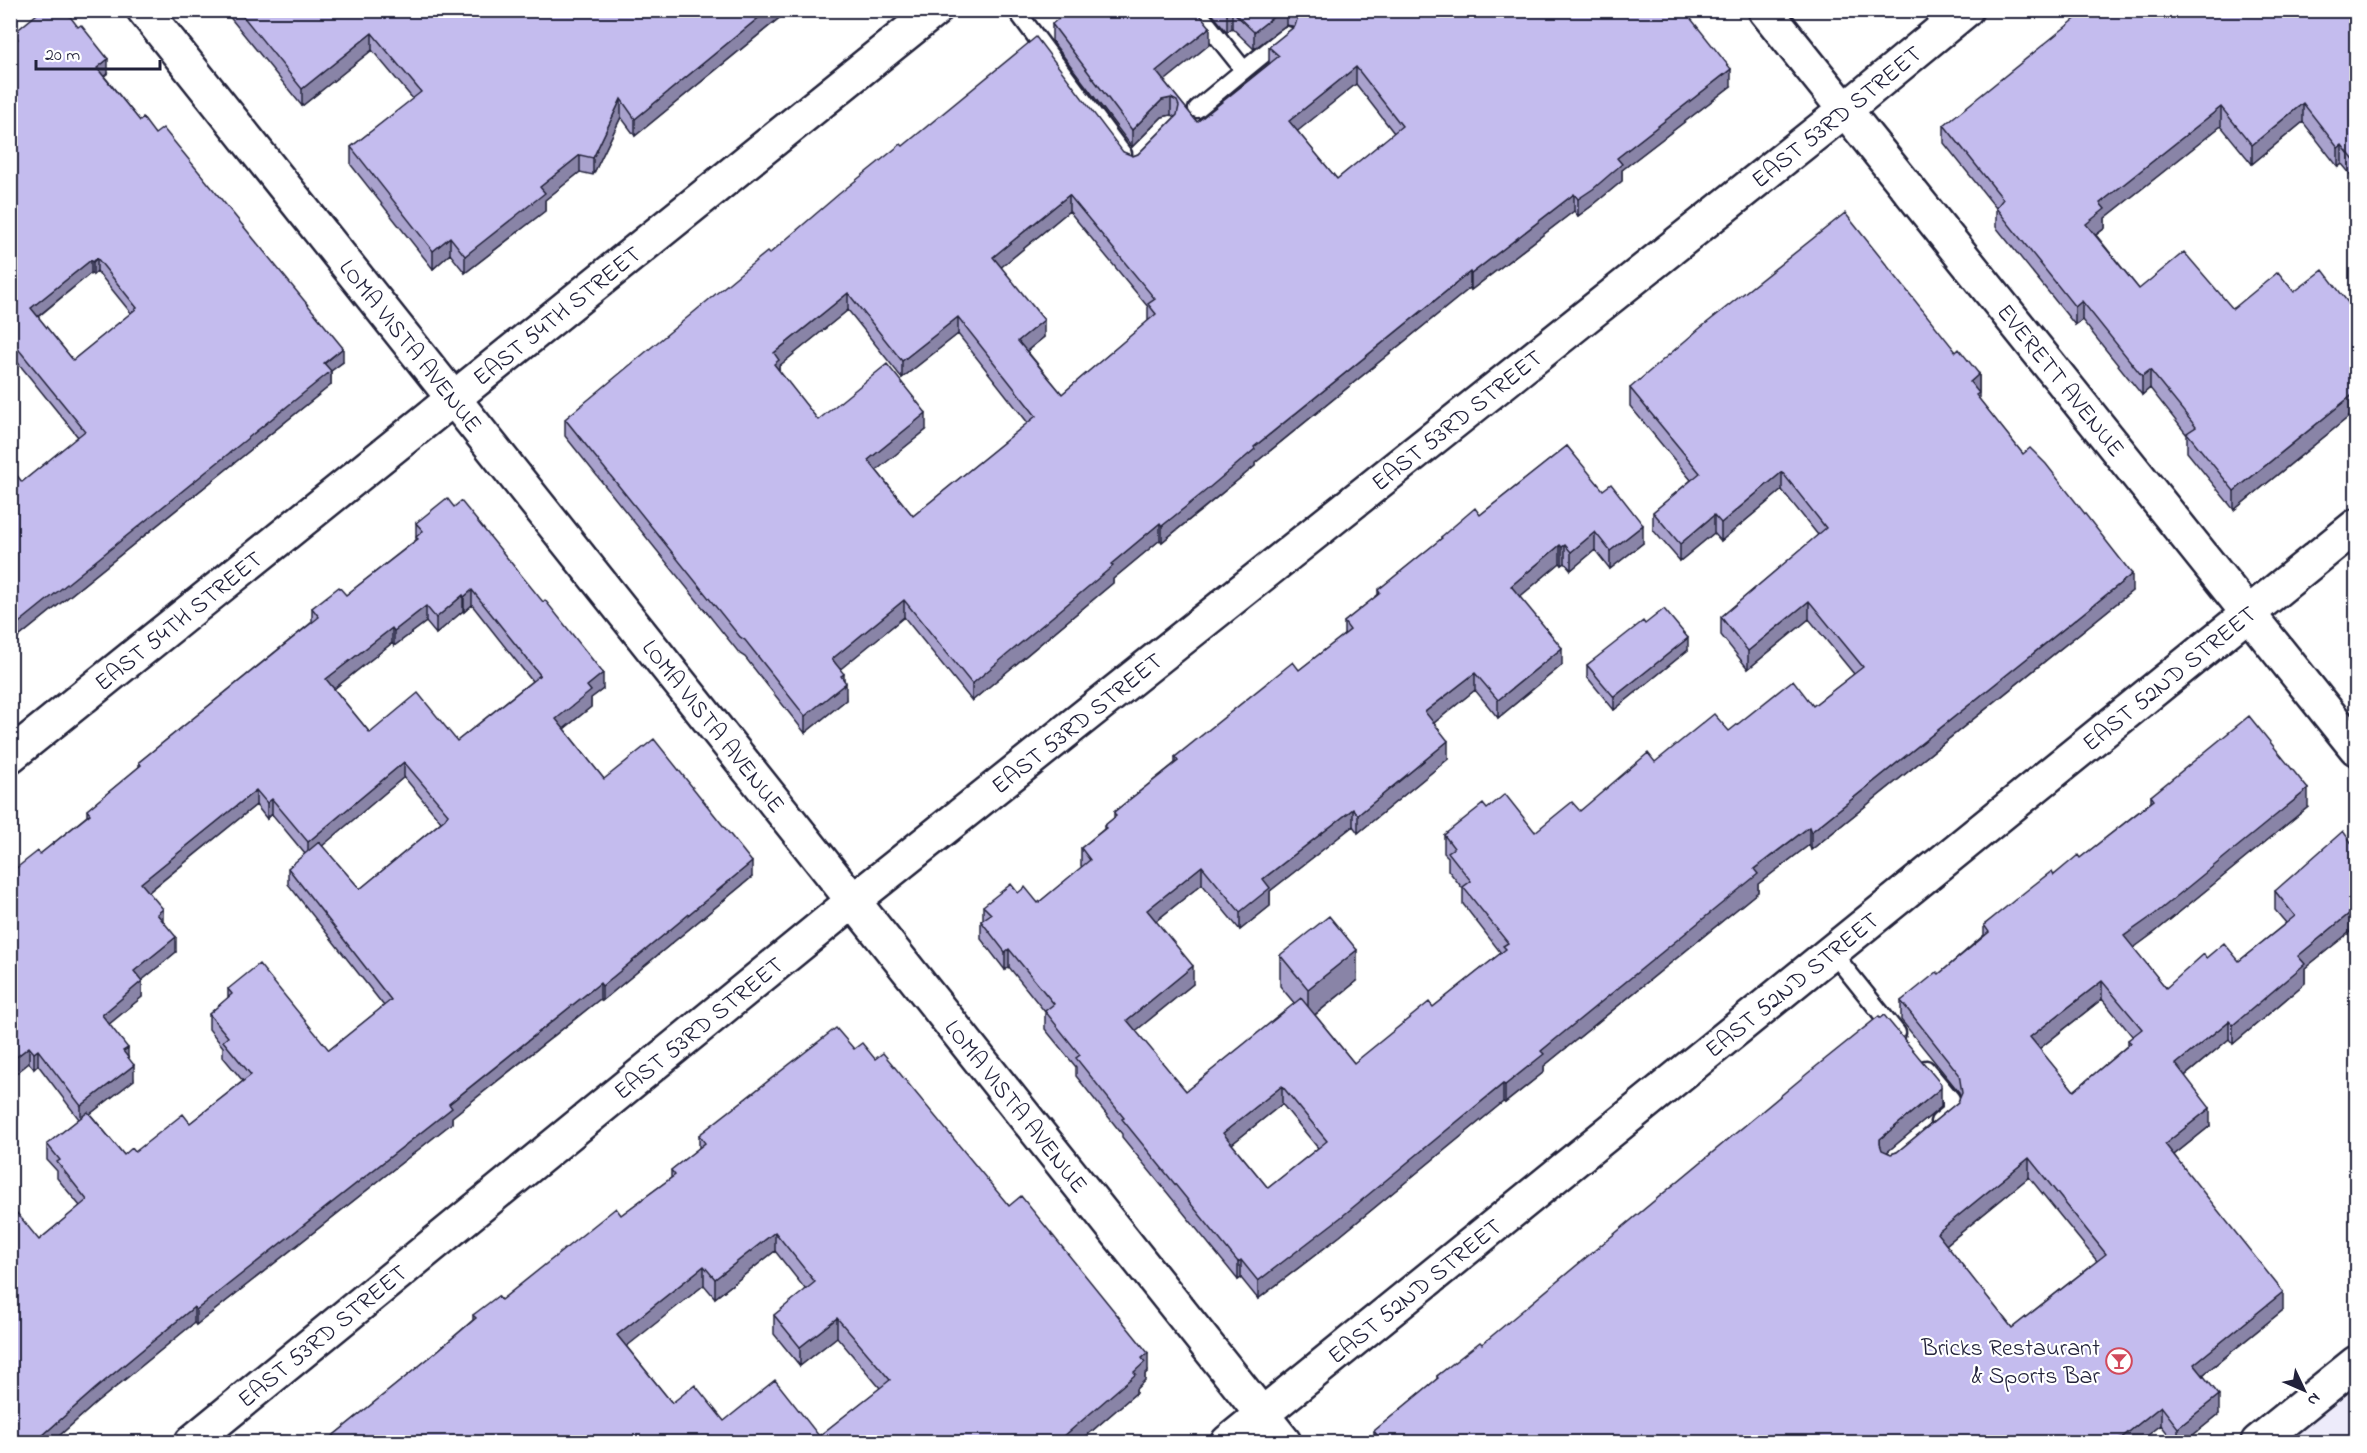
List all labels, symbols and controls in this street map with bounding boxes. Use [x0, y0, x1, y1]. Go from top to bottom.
scale bar [36, 33, 160, 71]
street label: EAST 53RD STREET [1745, 38, 1931, 198]
text: 20 m [45, 43, 80, 69]
street label: EAST 54TH STREET [466, 238, 650, 396]
street label: LOMA VISTA AVENUE [329, 253, 489, 442]
street label: EVERETT AVENUE [1987, 297, 2132, 466]
street label: EAST 53RD STREET [1365, 342, 1551, 501]
street label: EAST 54TH STREET [88, 544, 272, 701]
street label: EAST 52ND STREET [2076, 598, 2265, 761]
street label: LOMA VISTA AVENUE [632, 633, 792, 822]
street label: EAST 53RD STREET [985, 645, 1171, 804]
street label: EAST 52ND STREET [1699, 905, 1888, 1068]
street label: EAST 53RD STREET [607, 949, 792, 1110]
street label: LOMA VISTA AVENUE [934, 1013, 1095, 1202]
street label: EAST 52ND STREET [1321, 1211, 1511, 1374]
street label: EAST 53RD STREET [231, 1257, 416, 1418]
place label: Bricks Restaurant & Sports Bar [1920, 1332, 2101, 1395]
bar icon: Bricks Restaurant & Sports Bar [2104, 1346, 2134, 1376]
north arrow [2274, 1360, 2334, 1420]
text: N [2301, 1387, 2326, 1411]

